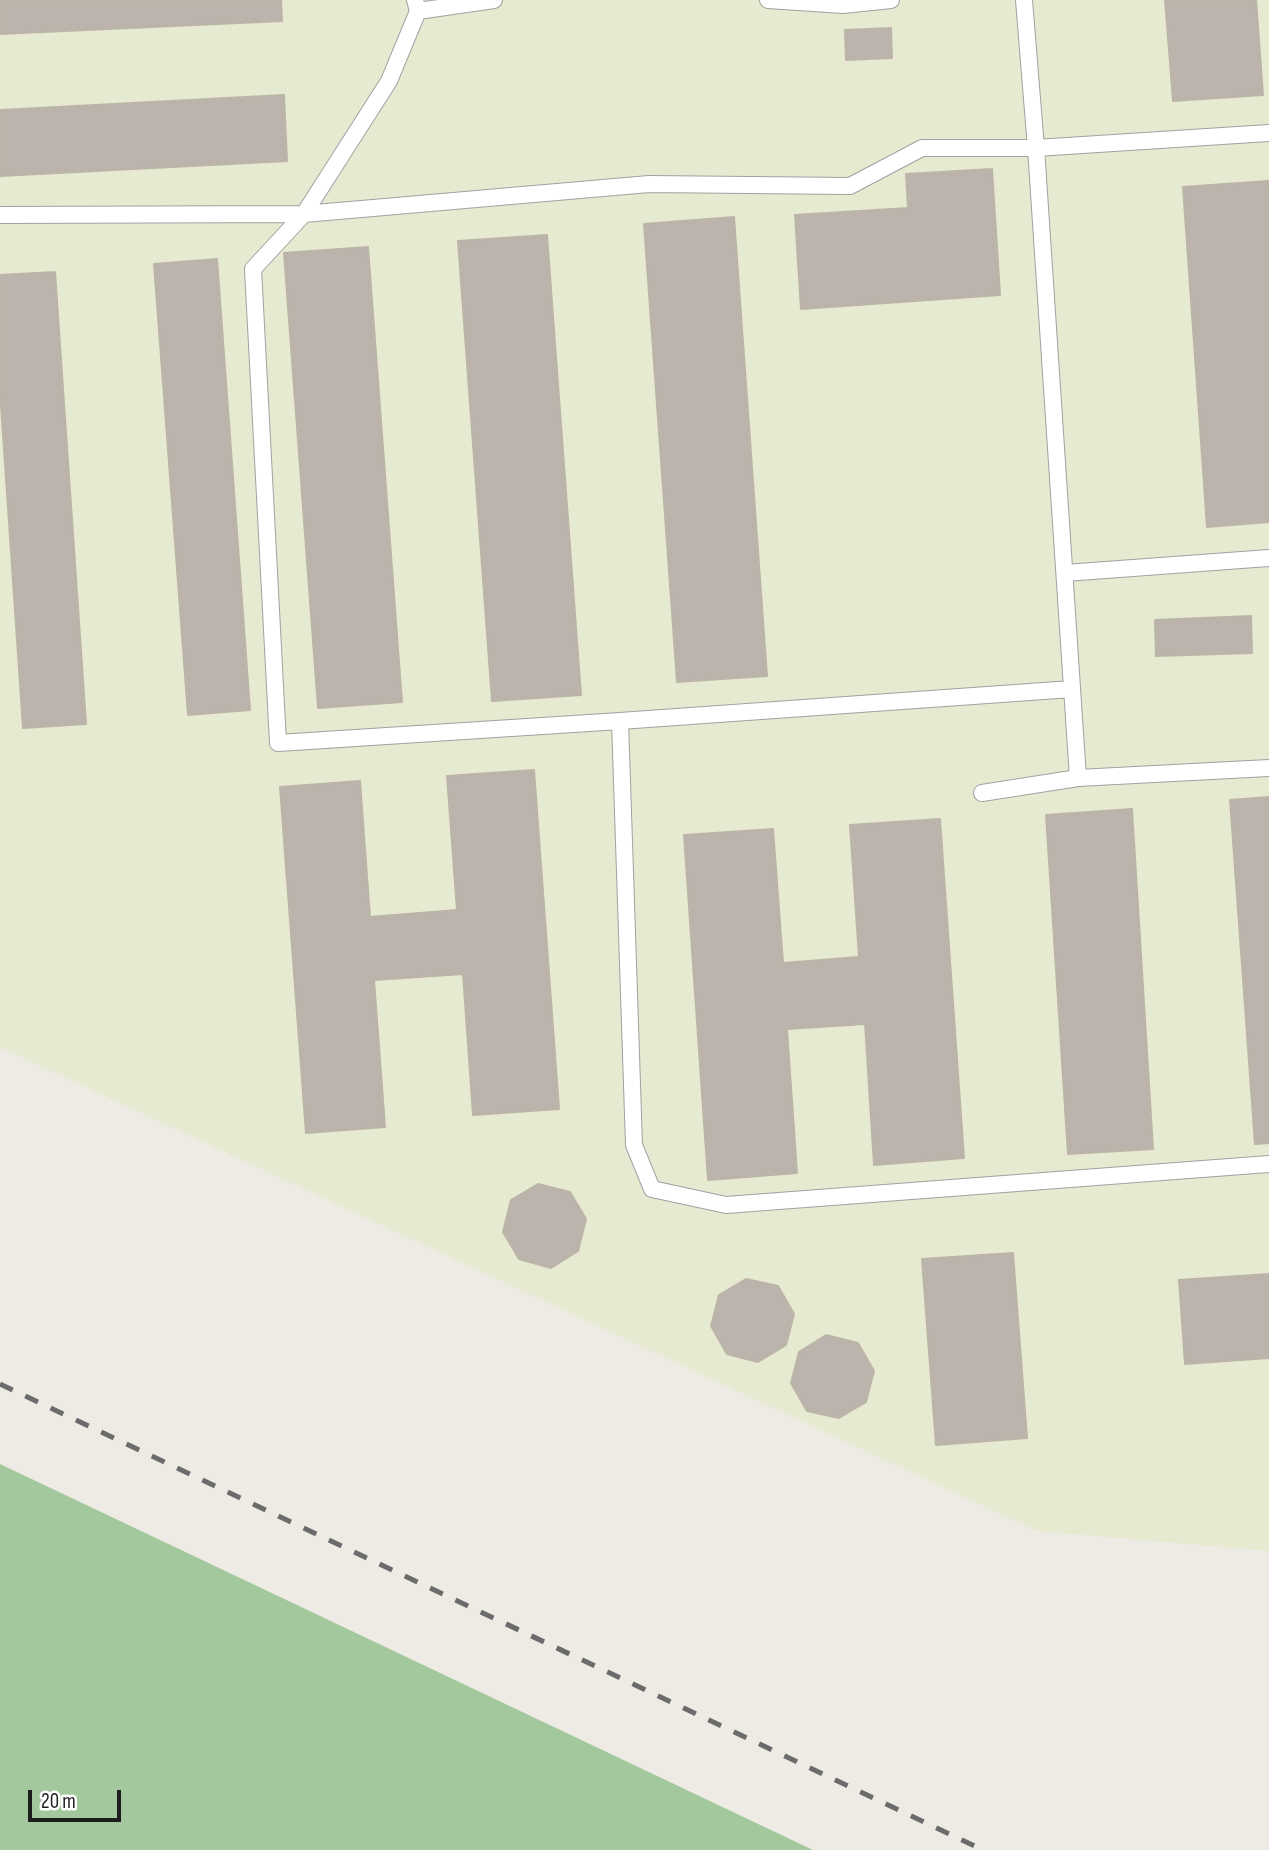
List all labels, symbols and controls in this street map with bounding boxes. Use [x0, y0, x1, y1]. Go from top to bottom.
scale bar [32, 1776, 124, 1820]
text: 20 m [41, 1789, 76, 1814]

